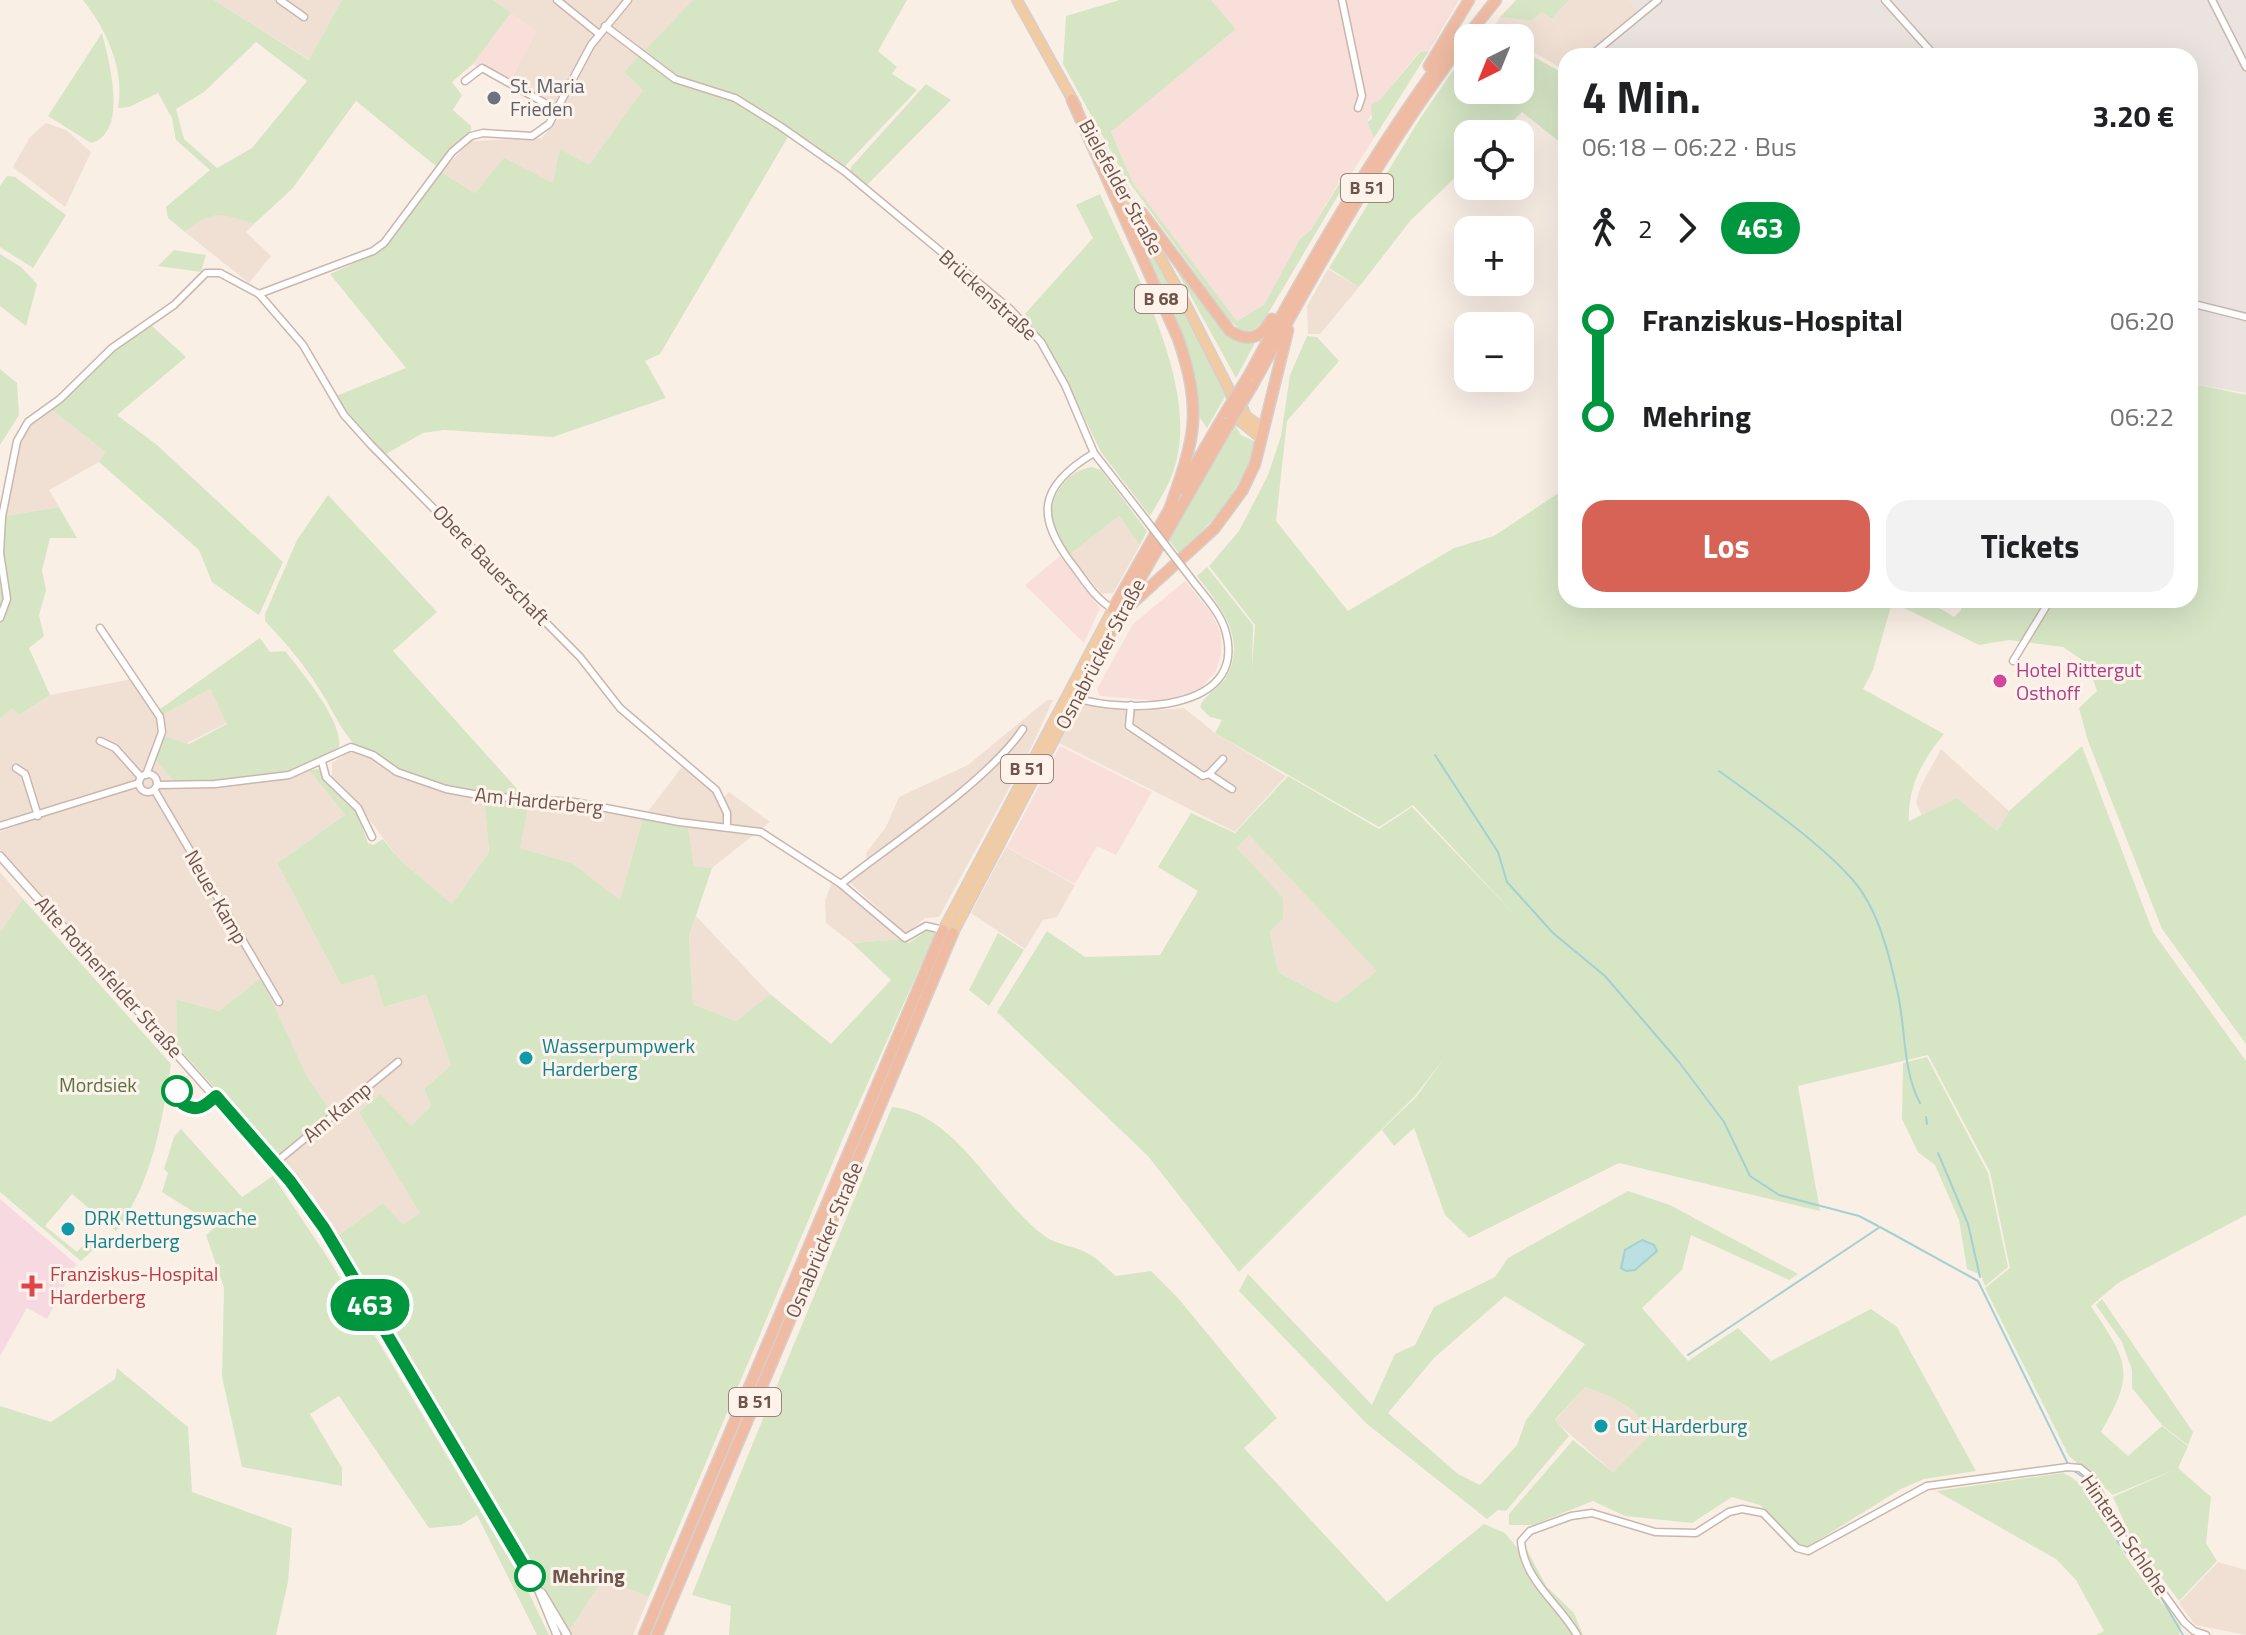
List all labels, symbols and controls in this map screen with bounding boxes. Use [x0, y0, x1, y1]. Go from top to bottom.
north arrow [1454, 24, 1534, 104]
map controls [1454, 24, 1534, 392]
text: 4 Min. [1582, 63, 1701, 130]
place label: St. Maria Frieden [510, 70, 585, 124]
marker: St. Maria Frieden [485, 89, 503, 107]
text: 3.20 € [2093, 93, 2174, 139]
street label: Bielefelder Straße [1071, 113, 1172, 260]
button: locate [1454, 120, 1534, 200]
text: 06:18 – 06:22 · Bus [1582, 127, 1797, 166]
road number: B 51 [1341, 174, 1393, 202]
icon: walk [1582, 206, 1626, 250]
icon: forward [1665, 206, 1709, 250]
text: 463 [1737, 206, 1784, 249]
text: 2 [1638, 209, 1653, 248]
button: + [1454, 216, 1534, 296]
street label: Brückenstraße [932, 242, 1045, 347]
road number: B 68 [1135, 285, 1187, 313]
text: Franziskus-Hospital [1642, 297, 1903, 343]
text: 06:20 [2110, 301, 2174, 340]
button: − [1454, 312, 1534, 392]
text: Mehring [1642, 393, 1751, 439]
text: 06:22 [2110, 397, 2174, 436]
street label: Obere Bauerschaft [426, 497, 557, 632]
button: Los [1582, 500, 1870, 592]
button: Tickets [1886, 500, 2174, 592]
street label: Osnabrücker Straße [1047, 573, 1152, 735]
place label: Hotel Rittergut Osthoff [2016, 654, 2142, 708]
marker: Hotel Rittergut Osthoff [1991, 672, 2009, 690]
road number: B 51 [1001, 755, 1053, 783]
street label: Am Harderberg [474, 778, 605, 823]
street label: Neuer Kamp [177, 844, 256, 950]
street label: Alte Rothenfelder Straße [28, 889, 191, 1065]
place label: Wasserpumpwerk Harderberg [542, 1030, 696, 1084]
marker: Wasserpumpwerk Harderberg [517, 1049, 535, 1067]
park label: Mordsiek [59, 1069, 137, 1100]
street label: Am Kamp [295, 1073, 378, 1150]
unlabelled marker [162, 1076, 192, 1106]
street label: Osnabrücker Straße [777, 1157, 870, 1323]
place label: DRK Rettungswache Harderberg [84, 1202, 257, 1256]
marker: DRK Rettungswache Harderberg [59, 1220, 77, 1238]
place label: Franziskus-Hospital Harderberg [50, 1258, 218, 1312]
marker: Franziskus-Hospital Harderberg [21, 1275, 43, 1297]
line badge: 463 [324, 1279, 416, 1331]
text: 463 [346, 1283, 394, 1326]
road number: B 51 [729, 1388, 781, 1416]
place label: Gut Harderburg [1617, 1410, 1747, 1441]
marker: Gut Harderburg [1592, 1417, 1610, 1435]
street label: Hinterm Schlohe [2073, 1468, 2177, 1601]
place label: Mehring [552, 1560, 625, 1591]
marker: Mehring [515, 1561, 545, 1591]

